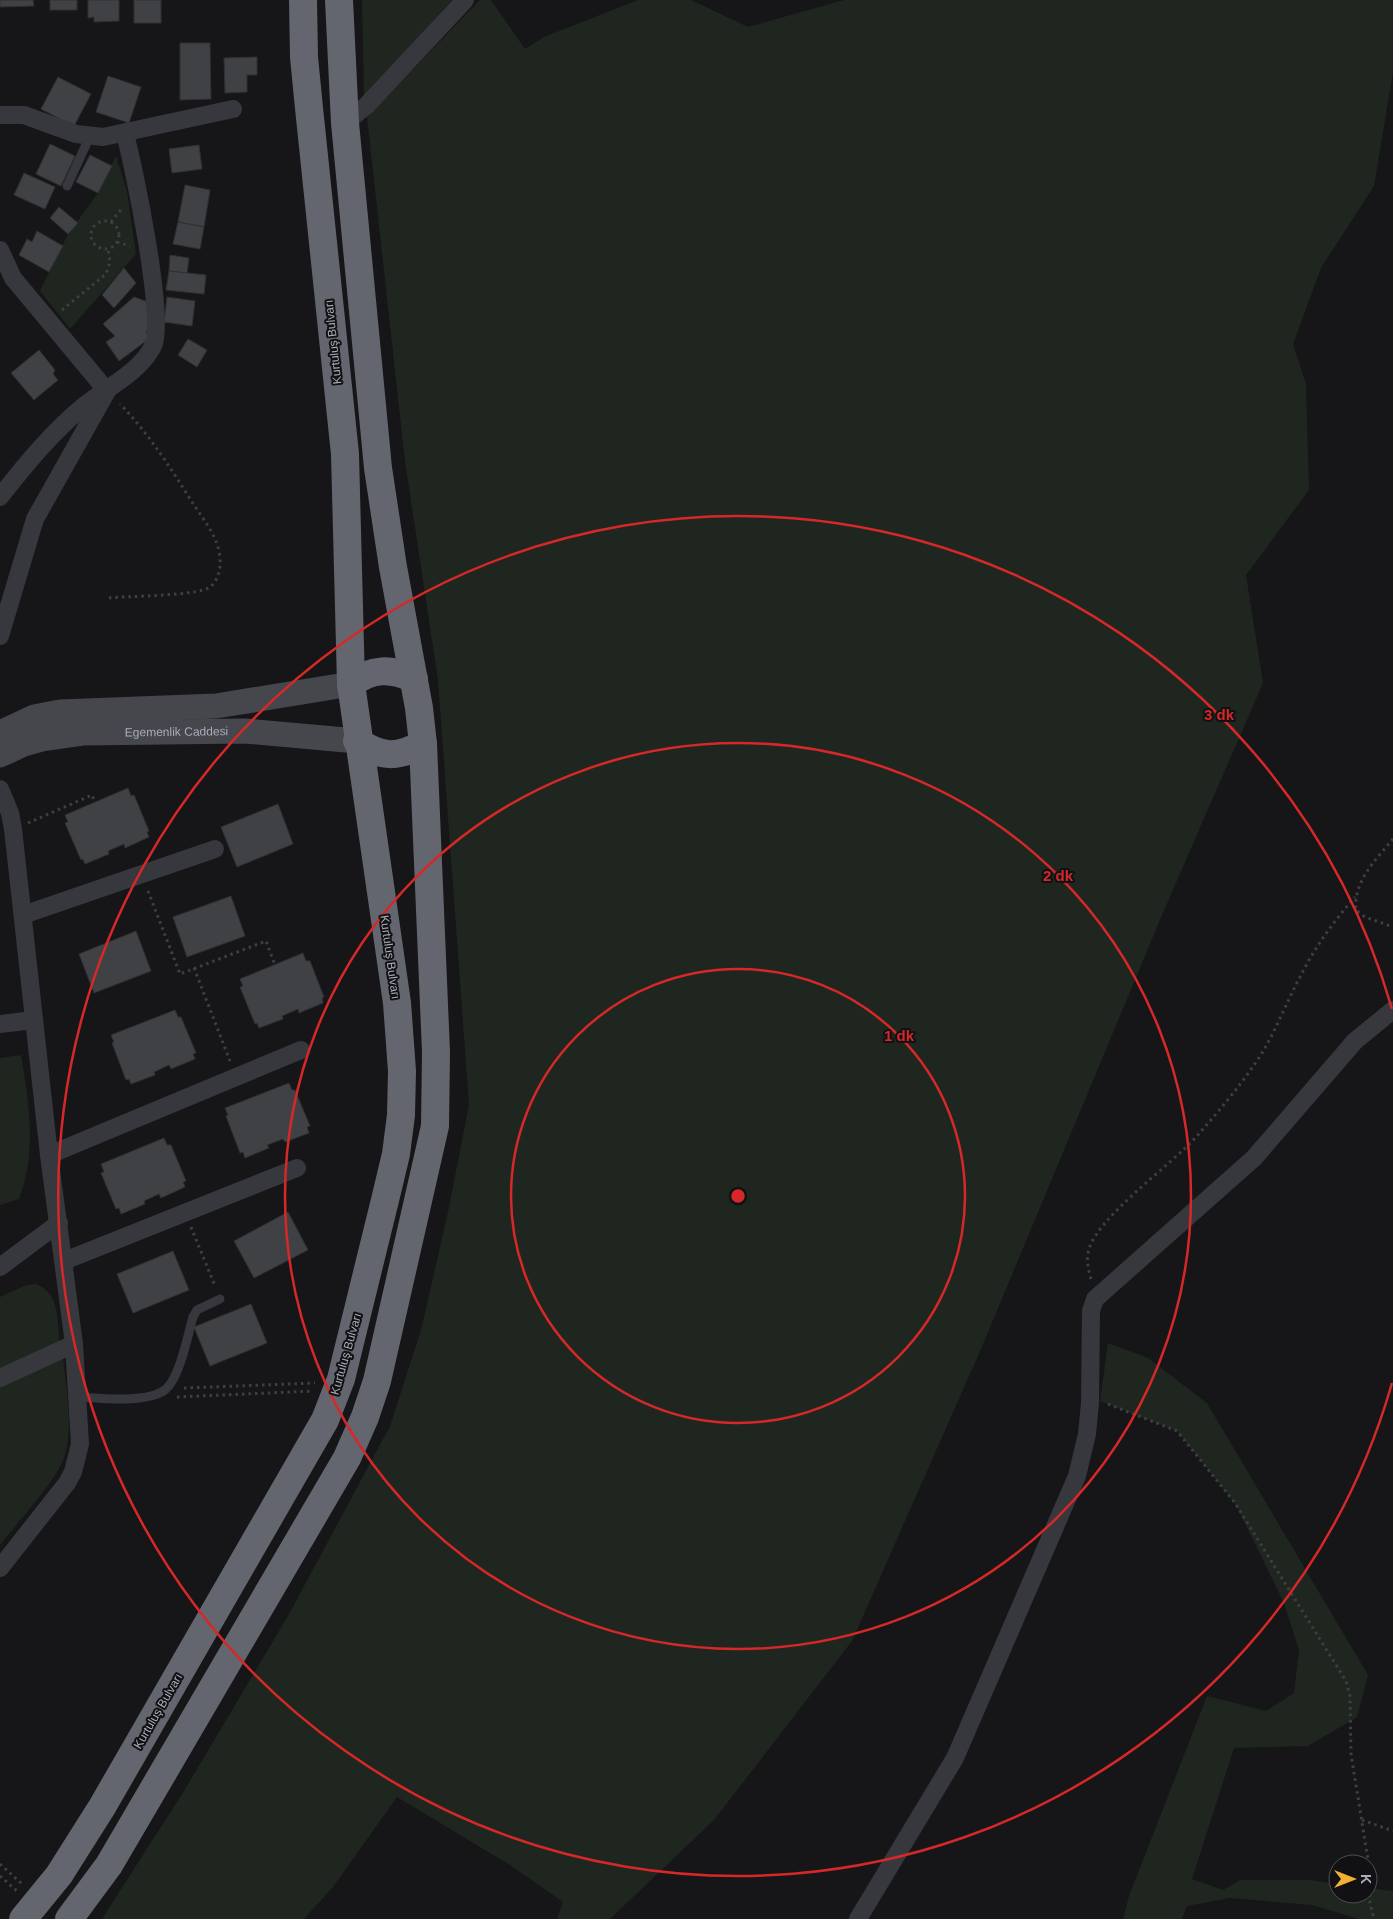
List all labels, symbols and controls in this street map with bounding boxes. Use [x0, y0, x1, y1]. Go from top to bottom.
street label: Kurtuluş Bulvarı [322, 299, 344, 385]
text: 3 dk [1204, 706, 1235, 723]
street label: Egemenlik Caddesi [125, 724, 228, 739]
text: 2 dk [1043, 867, 1074, 884]
street label: Kurtuluş Bulvarı [377, 914, 403, 1000]
text: 1 dk [884, 1027, 915, 1044]
centre of rings [729, 1187, 747, 1205]
street label: Kurtuluş Bulvarı [328, 1311, 364, 1397]
street label: Kurtuluş Bulvarı [131, 1671, 185, 1751]
north arrow [1328, 1854, 1378, 1904]
text: K [1358, 1874, 1374, 1884]

